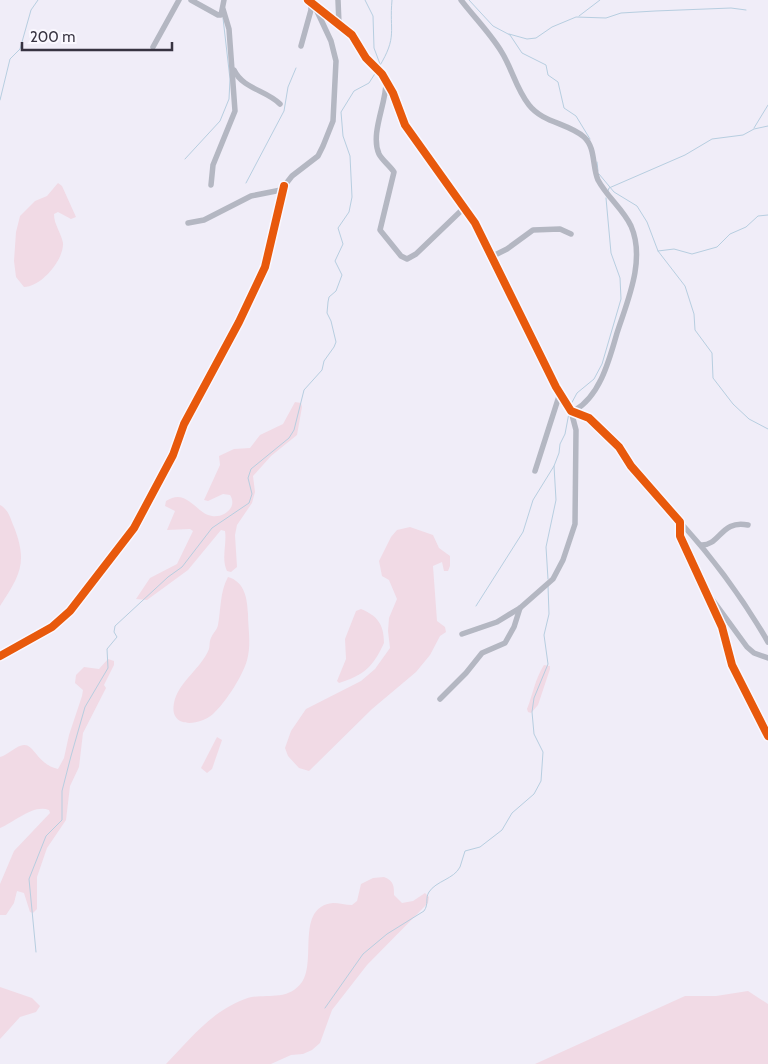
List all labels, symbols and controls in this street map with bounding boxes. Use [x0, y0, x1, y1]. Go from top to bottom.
scale bar [22, 20, 172, 52]
text: 200 m [30, 28, 75, 46]

